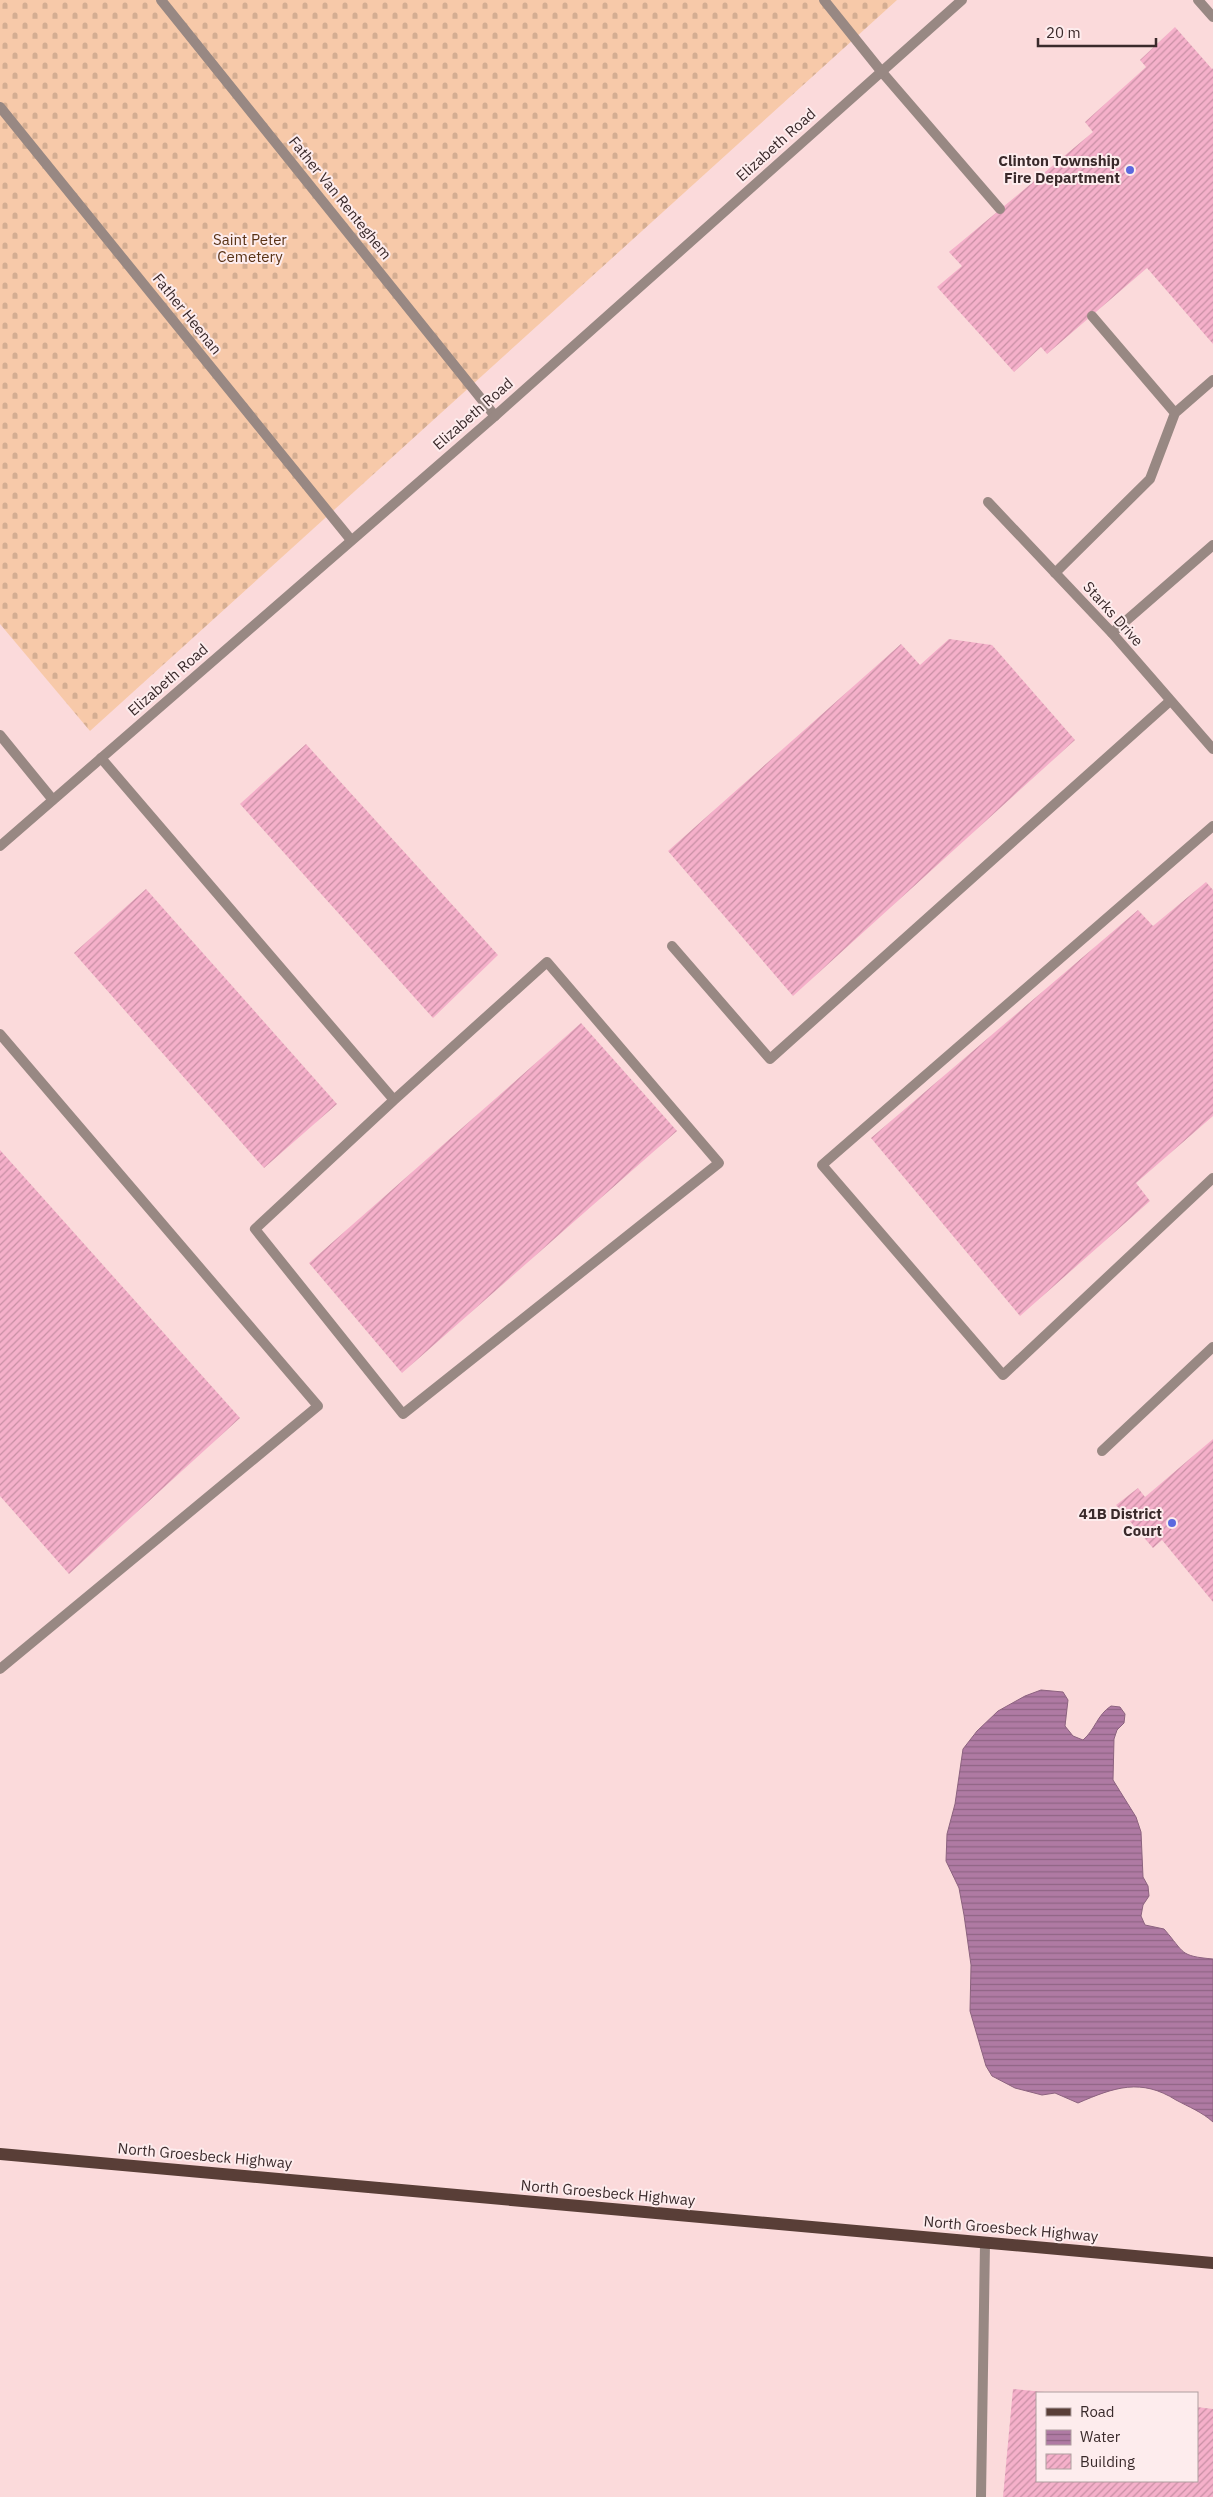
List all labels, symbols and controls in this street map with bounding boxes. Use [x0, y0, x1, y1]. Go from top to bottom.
scale bar [1038, 15, 1156, 47]
text: 20 m [1046, 23, 1081, 42]
street label: Elizabeth Road [732, 104, 819, 185]
street label: Father Van Renteghem [285, 132, 396, 263]
place label: Clinton Township Fire Department [998, 151, 1120, 187]
marker: Clinton Township Fire Department [1124, 164, 1136, 176]
park label: Saint Peter Cemetery [213, 230, 287, 266]
street label: Father Heenan [149, 269, 226, 358]
street label: Elizabeth Road [429, 374, 517, 454]
street label: Starks Drive [1079, 577, 1148, 650]
street label: Elizabeth Road [124, 640, 212, 720]
place label: 41B District Court [1079, 1504, 1162, 1540]
marker: 41B District Court [1166, 1517, 1178, 1529]
street label: North Groesbeck Highway [117, 2138, 294, 2173]
street label: North Groesbeck Highway [520, 2175, 697, 2210]
street label: North Groesbeck Highway [923, 2211, 1100, 2246]
legend [1036, 2392, 1198, 2482]
text: Road [1080, 2402, 1115, 2421]
text: Water [1080, 2427, 1121, 2446]
text: Building [1080, 2452, 1135, 2471]

